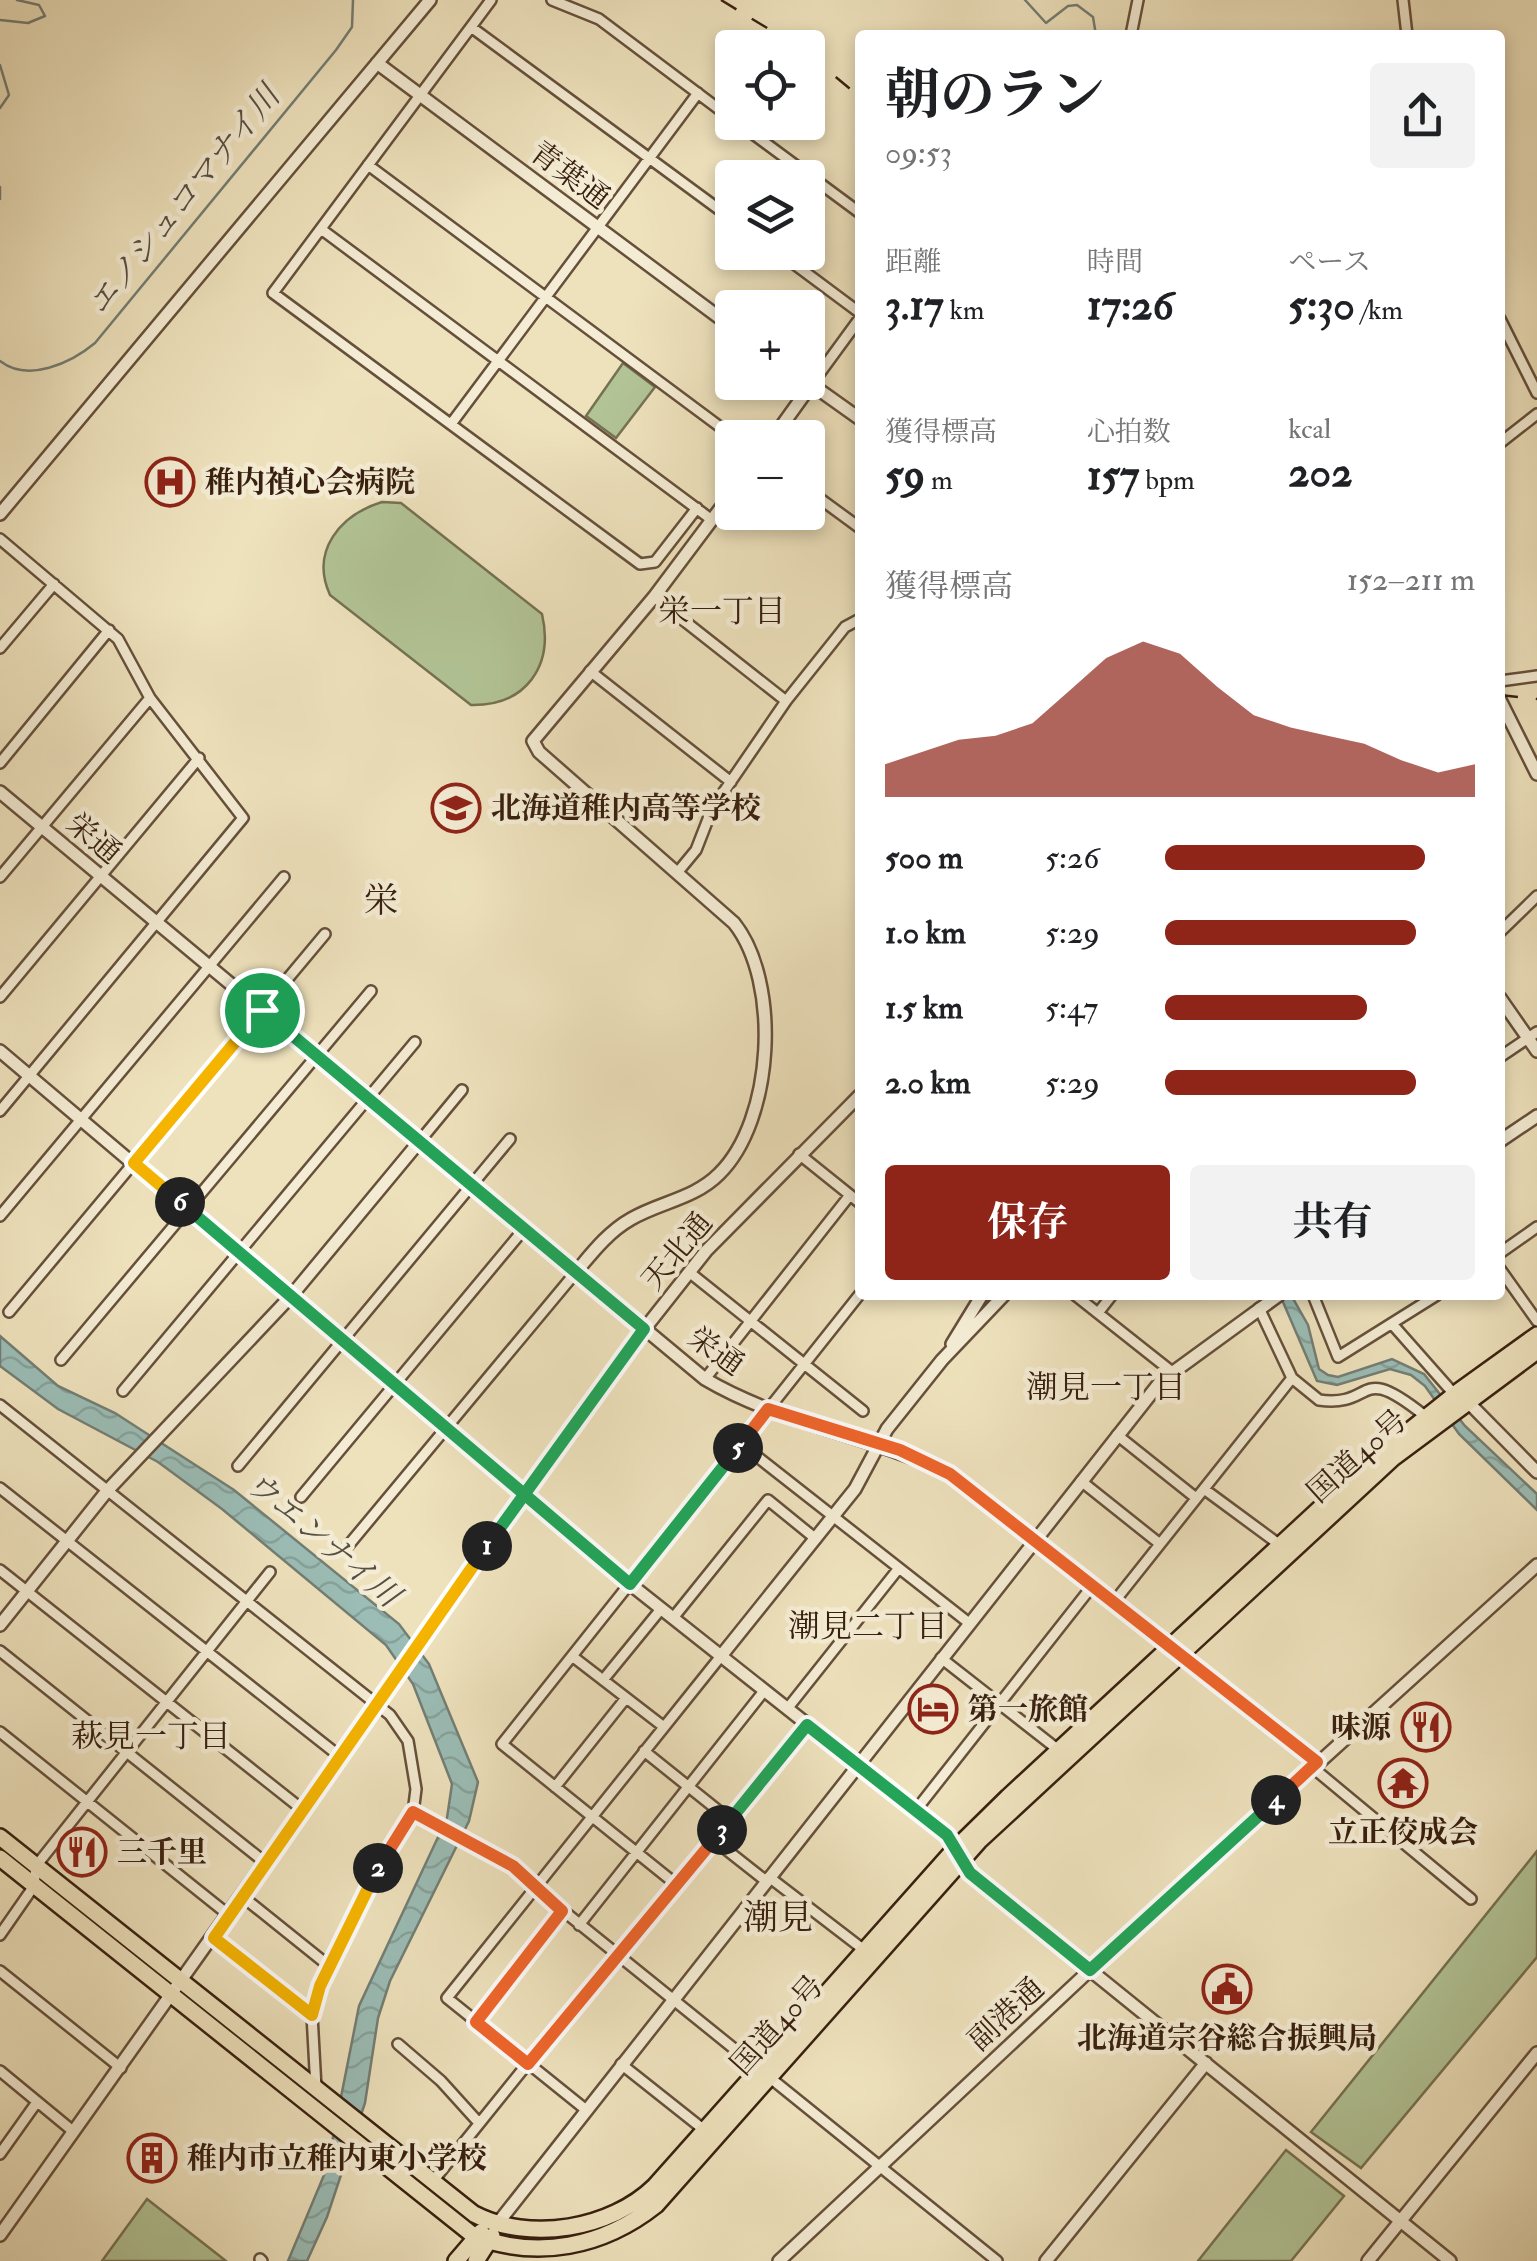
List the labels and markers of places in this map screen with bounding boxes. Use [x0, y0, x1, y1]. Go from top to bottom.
hospital icon: 稚内禎心会病院 [144, 456, 196, 508]
place label: 稚内禎心会病院 [205, 464, 415, 501]
school or university icon: 北海道稚内高等学校 [430, 782, 482, 834]
place label: 北海道稚内高等学校 [491, 790, 761, 827]
pin [220, 968, 305, 1053]
pin: 6 [155, 1177, 205, 1227]
pin: 5 [713, 1423, 763, 1473]
pin: 1 [462, 1521, 512, 1571]
hotel icon: 第一旅館 [907, 1683, 959, 1735]
place label: 第一旅館 [968, 1691, 1088, 1728]
restaurant icon: 味源 [1400, 1701, 1452, 1753]
place label: 味源 [1331, 1709, 1391, 1746]
temple icon: 立正佼成会 [1377, 1757, 1429, 1809]
pin: 4 [1251, 1775, 1301, 1825]
pin: 3 [697, 1805, 747, 1855]
place label: 立正佼成会 [1328, 1814, 1478, 1851]
restaurant icon: 三千里 [56, 1826, 108, 1878]
place label: 三千里 [117, 1834, 207, 1871]
pin: 2 [353, 1843, 403, 1893]
public building icon: 北海道宗谷総合振興局 [1201, 1963, 1253, 2015]
place label: 北海道宗谷総合振興局 [1077, 2020, 1377, 2057]
building icon: 稚内市立稚内東小学校 [126, 2132, 178, 2184]
place label: 稚内市立稚内東小学校 [187, 2140, 487, 2177]

